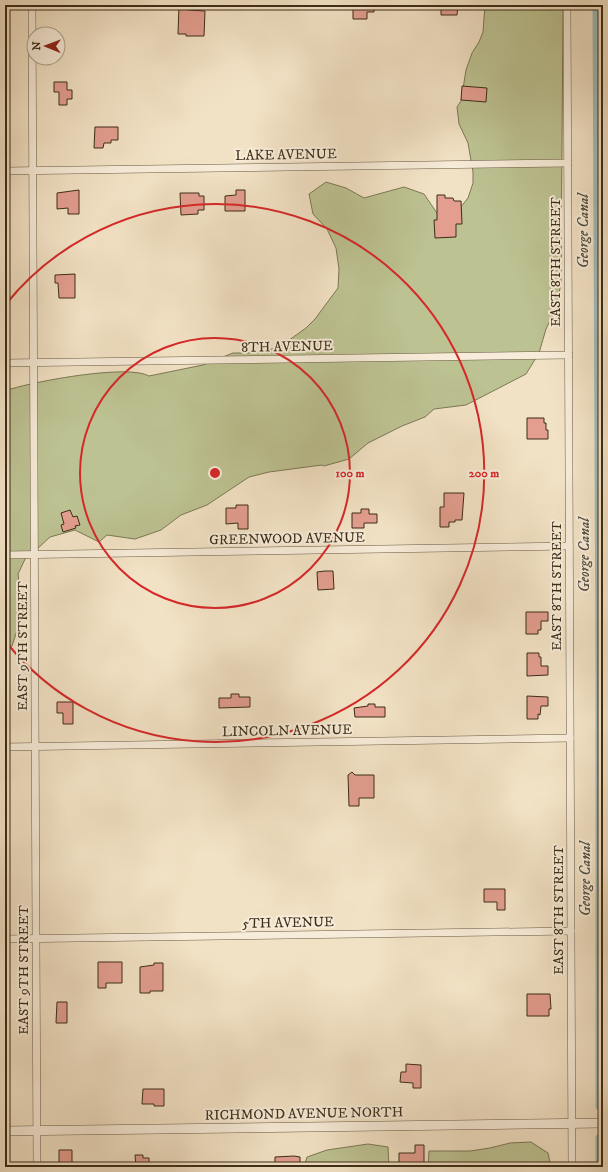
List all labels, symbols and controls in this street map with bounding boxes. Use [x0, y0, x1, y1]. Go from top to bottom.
north arrow [26, 26, 66, 66]
text: N [30, 41, 44, 50]
street label: LAKE AVENUE [235, 145, 337, 165]
water label: George Canal [574, 192, 593, 268]
street label: EAST 8TH STREET [547, 197, 565, 327]
street label: 8TH AVENUE [241, 337, 333, 357]
centre of rings [208, 466, 222, 480]
text: 100 m [336, 466, 364, 481]
text: 200 m [469, 466, 499, 481]
water label: George Canal [575, 516, 594, 592]
street label: EAST 8TH STREET [548, 521, 566, 651]
street label: GREENWOOD AVENUE [209, 529, 365, 549]
street label: EAST 9TH STREET [14, 581, 32, 711]
street label: LINCOLN AVENUE [222, 721, 352, 741]
water label: George Canal [576, 840, 595, 916]
street label: EAST 8TH STREET [550, 845, 568, 975]
street label: EAST 9TH STREET [15, 905, 33, 1035]
street label: 5TH AVENUE [242, 913, 334, 933]
street label: RICHMOND AVENUE NORTH [205, 1103, 404, 1125]

